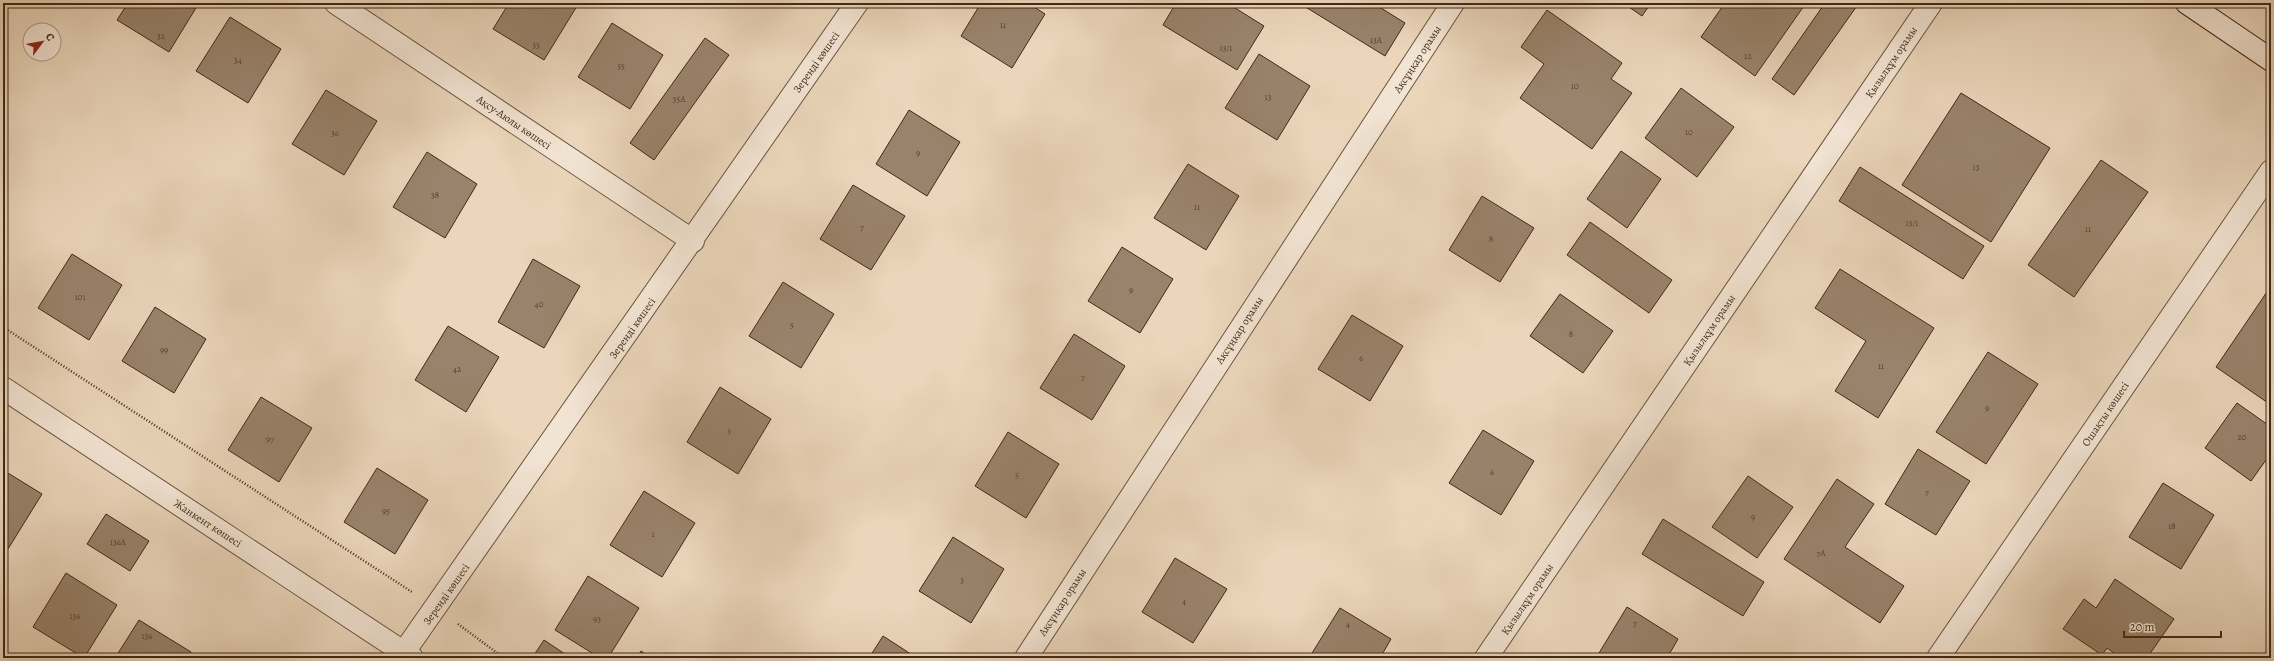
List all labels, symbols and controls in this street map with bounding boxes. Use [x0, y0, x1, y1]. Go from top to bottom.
house number: 11 [1000, 19, 1006, 31]
north arrow [22, 22, 62, 62]
street label: Ақсұңқар орамы [1389, 23, 1445, 97]
street label: Қызылқұм орамы [1862, 23, 1921, 101]
street label: Зеренді көшесі [790, 29, 843, 96]
text: С [42, 30, 58, 44]
house number: 32 [157, 30, 166, 42]
house number: 13А [1370, 34, 1383, 46]
house number: 33 [532, 39, 540, 51]
house number: 13/1 [1220, 42, 1232, 54]
house number: 12 [1744, 50, 1752, 62]
house number: 34 [234, 54, 242, 66]
house number: 35 [617, 60, 625, 72]
house number: 10 [1571, 80, 1579, 92]
street label: Ақсу-Аюлы көшесі [473, 91, 554, 153]
house number: 13 [1265, 91, 1272, 103]
house number: 35А [673, 93, 686, 105]
house number: 10 [1685, 126, 1693, 138]
house number: 36 [331, 127, 339, 139]
house number: 9 [916, 147, 920, 159]
house number: 13 [1973, 161, 1980, 173]
house number: 38 [431, 189, 439, 201]
house number: 11 [1194, 201, 1200, 213]
house number: 13/1 [1906, 217, 1918, 229]
house number: 7 [860, 221, 864, 233]
house number: 11 [2085, 223, 2091, 235]
house number: 8 [1489, 233, 1493, 245]
house number: 9 [1129, 284, 1133, 296]
house number: 101 [75, 291, 85, 303]
street label: Қызылқұм орамы [1680, 291, 1739, 369]
street label: Ақсұңқар орамы [1211, 294, 1267, 368]
street label: Зеренді көшесі [606, 295, 659, 362]
house number: 40 [535, 298, 544, 310]
house number: 5 [790, 319, 794, 331]
house number: 8 [1569, 328, 1573, 340]
house number: 99 [160, 344, 168, 356]
house number: 6 [1359, 352, 1363, 364]
house number: 11 [1878, 360, 1884, 372]
house number: 42 [453, 363, 462, 375]
house number: 7 [1081, 371, 1085, 383]
street label: Ошақты көшесі [2078, 379, 2133, 449]
house number: 9 [1985, 402, 1989, 414]
house number: 3 [727, 425, 731, 437]
house number: 20 [2237, 431, 2247, 443]
house number: 97 [266, 433, 274, 445]
house number: 6 [1490, 466, 1494, 478]
house number: 5 [1015, 469, 1019, 481]
house number: 7 [1925, 486, 1929, 498]
street label: Жанкент көшесі [171, 496, 245, 551]
house number: 95 [382, 505, 390, 517]
house number: 9 [1751, 511, 1755, 523]
house number: 18 [2168, 520, 2176, 532]
house number: 1 [651, 528, 655, 540]
house number: 136А [110, 536, 127, 548]
house number: 7А [1816, 547, 1826, 559]
street label: Қызылқұм орамы [1498, 560, 1557, 638]
street label: Зеренді көшесі [420, 561, 473, 628]
street label: Ақсұңқар орамы [1034, 566, 1090, 640]
house number: 3 [960, 574, 964, 586]
house number: 4 [1182, 595, 1186, 607]
house number: 136 [70, 610, 80, 622]
house number: 93 [593, 613, 601, 625]
scale bar [2124, 613, 2221, 639]
house number: 7 [1633, 617, 1637, 629]
house number: 4 [1346, 618, 1350, 630]
text: 20 m [2130, 619, 2154, 635]
house number: 136 [142, 630, 152, 642]

